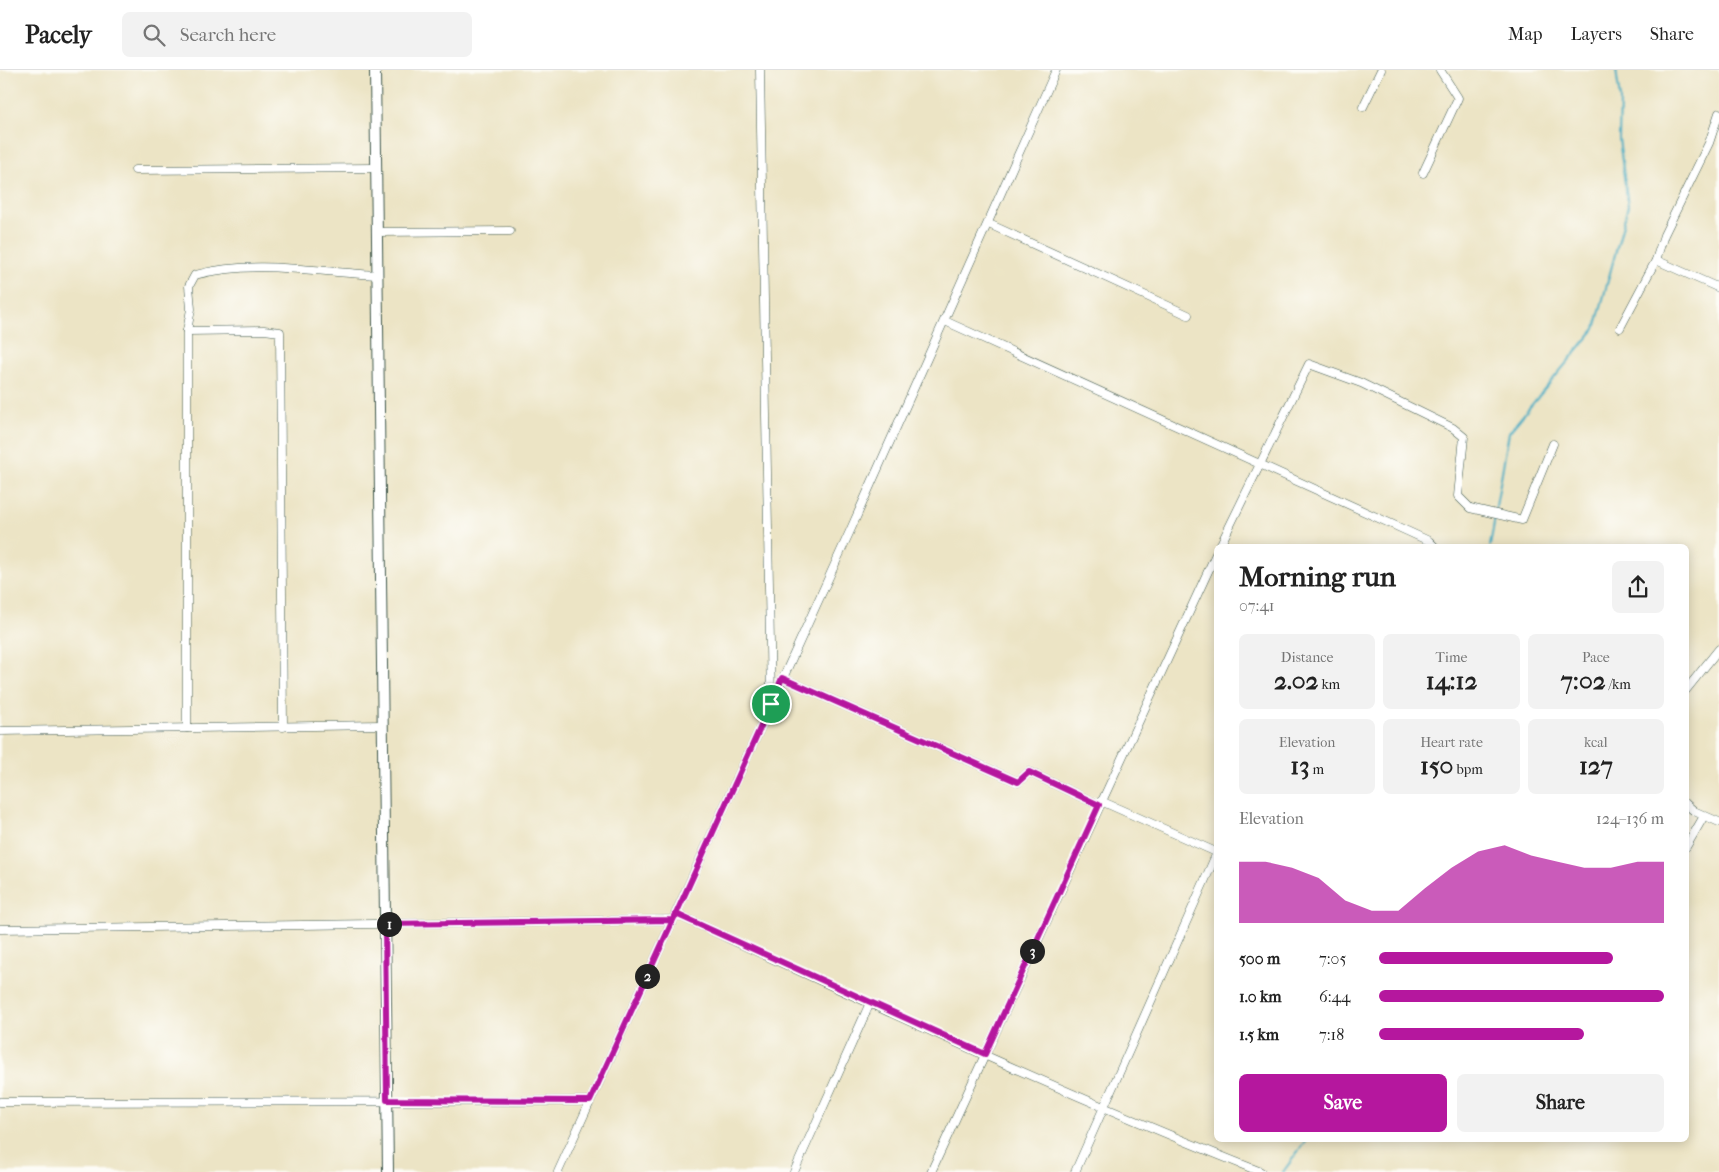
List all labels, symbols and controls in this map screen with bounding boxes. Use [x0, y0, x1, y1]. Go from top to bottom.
search box [122, 12, 472, 57]
text: Pacely [25, 21, 92, 49]
icon: search [140, 21, 168, 49]
text: Search here [180, 24, 276, 46]
text: Map [1508, 24, 1542, 45]
text: Layers [1570, 24, 1622, 45]
text: Share [1650, 24, 1694, 45]
text: Morning run [1239, 560, 1396, 593]
button: share [1612, 561, 1664, 613]
text: 07:41 [1239, 596, 1275, 615]
text: Distance [1281, 649, 1333, 666]
text: Time [1436, 649, 1467, 666]
text: Pace [1582, 649, 1610, 666]
text: 2.02 [1274, 666, 1318, 695]
text: 14:12 [1426, 666, 1477, 695]
text: 7:02 [1561, 666, 1606, 695]
text: km [1318, 676, 1340, 693]
text: /km [1606, 676, 1631, 693]
pin [750, 683, 792, 725]
icon: arrive [757, 690, 785, 718]
text: Elevation [1279, 734, 1335, 751]
text: Heart rate [1420, 734, 1483, 751]
text: kcal [1584, 734, 1608, 751]
text: 13 [1290, 751, 1309, 780]
text: 150 [1420, 751, 1453, 780]
text: 127 [1579, 751, 1613, 780]
text: m [1309, 761, 1324, 778]
text: bpm [1453, 761, 1483, 778]
text: Elevation [1239, 809, 1304, 828]
text: 124–136 m [1596, 809, 1664, 828]
pin: 1 [376, 912, 402, 936]
text: 1 [387, 916, 392, 933]
pin: 3 [1020, 938, 1044, 964]
text: 3 [1030, 943, 1035, 960]
text: 500 m [1239, 949, 1280, 968]
text: 7:05 [1319, 949, 1346, 968]
pin: 2 [634, 964, 660, 988]
text: 2 [644, 968, 651, 985]
text: 1.0 km [1239, 987, 1282, 1006]
text: 6:44 [1319, 987, 1351, 1006]
text: 1.5 km [1239, 1025, 1279, 1044]
text: 7:18 [1319, 1025, 1344, 1044]
button: Save [1239, 1074, 1447, 1132]
button: Share [1457, 1074, 1664, 1132]

